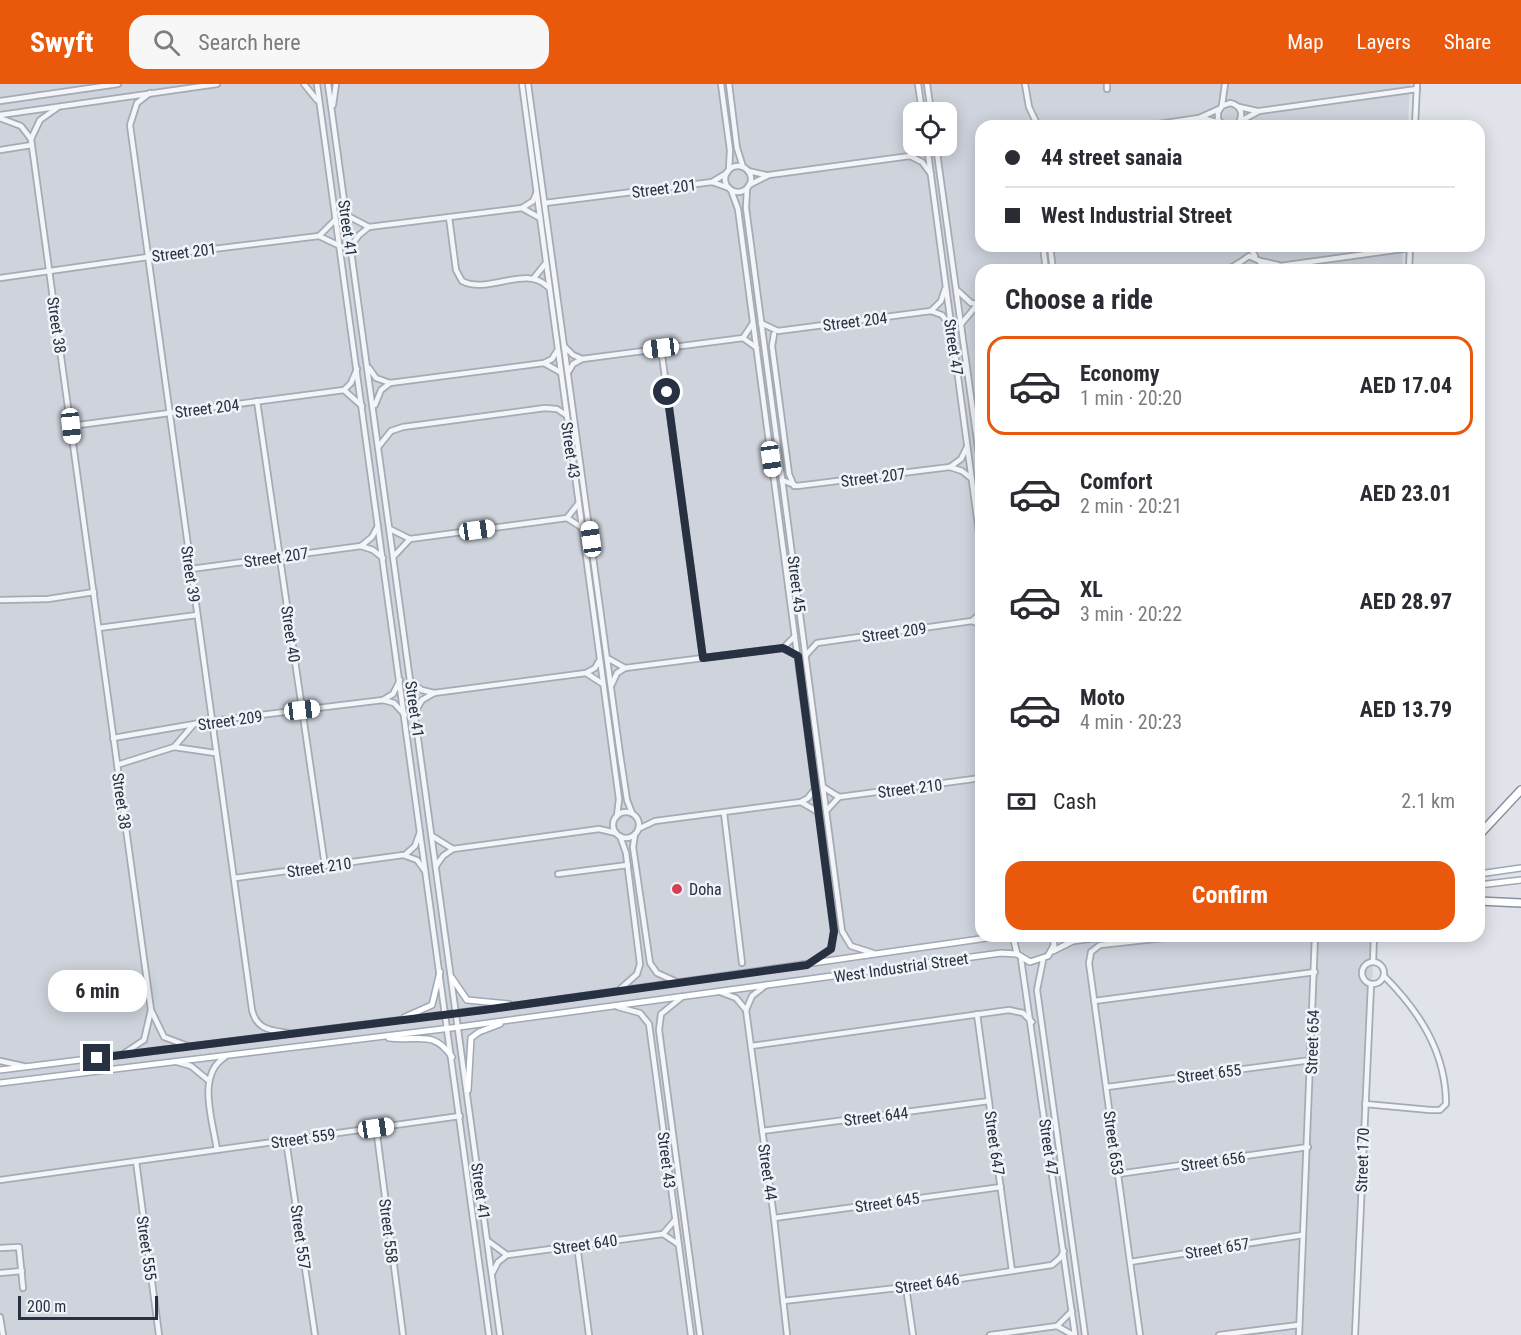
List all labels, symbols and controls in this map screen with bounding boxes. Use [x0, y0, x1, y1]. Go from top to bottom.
search box [129, 15, 549, 69]
text: Swyft [30, 26, 93, 59]
icon: search [150, 26, 183, 59]
text: Search here [198, 30, 301, 55]
text: Map [1287, 30, 1324, 54]
text: Layers [1357, 30, 1411, 54]
text: Share [1444, 30, 1491, 54]
map controls [903, 102, 957, 156]
button: locate [903, 102, 957, 156]
text: 44 street sanaia [1041, 145, 1182, 170]
street label: Street 201 [631, 175, 697, 202]
street label: Street 41 [334, 199, 361, 258]
text: West Industrial Street [1041, 203, 1232, 228]
street label: Street 201 [151, 239, 217, 266]
text: Choose a ride [1005, 284, 1153, 316]
street label: Street 38 [43, 296, 70, 355]
street label: Street 204 [822, 308, 889, 335]
street label: Street 47 [940, 318, 967, 377]
car [642, 337, 680, 359]
icon: car [1008, 359, 1062, 413]
text: Economy [1080, 361, 1160, 386]
text: AED 17.04 [1360, 373, 1452, 398]
route start [653, 378, 680, 405]
text: 1 min · 20:20 [1080, 386, 1182, 410]
street label: Street 204 [174, 395, 241, 422]
car [60, 407, 82, 445]
street label: Street 43 [557, 421, 584, 480]
car [760, 440, 782, 478]
street label: Street 207 [840, 464, 907, 491]
icon: car [1008, 467, 1062, 521]
text: Comfort [1080, 469, 1153, 494]
text: AED 23.01 [1360, 481, 1452, 506]
text: 2 min · 20:21 [1080, 494, 1182, 518]
car [458, 519, 496, 541]
car [580, 520, 602, 558]
street label: Street 207 [243, 544, 310, 571]
street label: Street 39 [177, 545, 204, 604]
street label: Street 45 [784, 555, 809, 614]
icon: car [1008, 575, 1062, 629]
text: XL [1080, 577, 1103, 602]
text: AED 28.97 [1360, 589, 1452, 614]
text: 3 min · 20:22 [1080, 602, 1182, 626]
street label: Street 40 [277, 605, 304, 664]
street label: Street 209 [861, 619, 928, 646]
street label: Street 41 [401, 680, 428, 739]
icon: car [1008, 683, 1062, 737]
text: Moto [1080, 685, 1125, 710]
text: AED 13.79 [1360, 697, 1452, 722]
car [283, 699, 321, 721]
street label: Street 209 [197, 707, 264, 734]
text: 4 min · 20:23 [1080, 710, 1182, 734]
street label: Street 38 [108, 772, 135, 831]
street label: Street 210 [877, 775, 943, 802]
icon: cash [1005, 785, 1038, 818]
text: Cash [1053, 789, 1097, 814]
text: 2.1 km [1401, 789, 1455, 813]
street label: Street 210 [286, 854, 353, 881]
button: Confirm [1005, 861, 1455, 930]
place label: Doha [689, 880, 722, 899]
marker: Doha [670, 882, 684, 896]
street label: West Industrial Street [833, 949, 970, 986]
callout: 6 min [48, 971, 146, 1013]
text: 6 min [75, 979, 120, 1003]
street label: Street 654 [1302, 1009, 1323, 1075]
route end [83, 1044, 110, 1071]
street label: Street 655 [1176, 1060, 1243, 1087]
street label: Street 644 [843, 1103, 910, 1130]
street label: Street 647 [981, 1110, 1008, 1177]
street label: Street 653 [1100, 1110, 1127, 1177]
car [357, 1117, 395, 1139]
street label: Street 47 [1035, 1118, 1062, 1177]
street label: Street 559 [270, 1125, 337, 1152]
street label: Street 170 [1352, 1127, 1373, 1193]
street label: Street 43 [654, 1131, 679, 1189]
street label: Street 44 [754, 1143, 781, 1202]
street label: Street 656 [1180, 1148, 1247, 1175]
street label: Street 41 [467, 1162, 494, 1221]
street label: Street 645 [854, 1189, 921, 1216]
street label: Street 558 [375, 1198, 402, 1264]
street label: Street 557 [287, 1204, 314, 1271]
street label: Street 555 [133, 1215, 160, 1282]
street label: Street 640 [552, 1231, 619, 1258]
street label: Street 657 [1184, 1234, 1251, 1263]
street label: Street 646 [894, 1270, 961, 1297]
scale bar [18, 1293, 158, 1320]
text: 200 m [27, 1297, 66, 1316]

